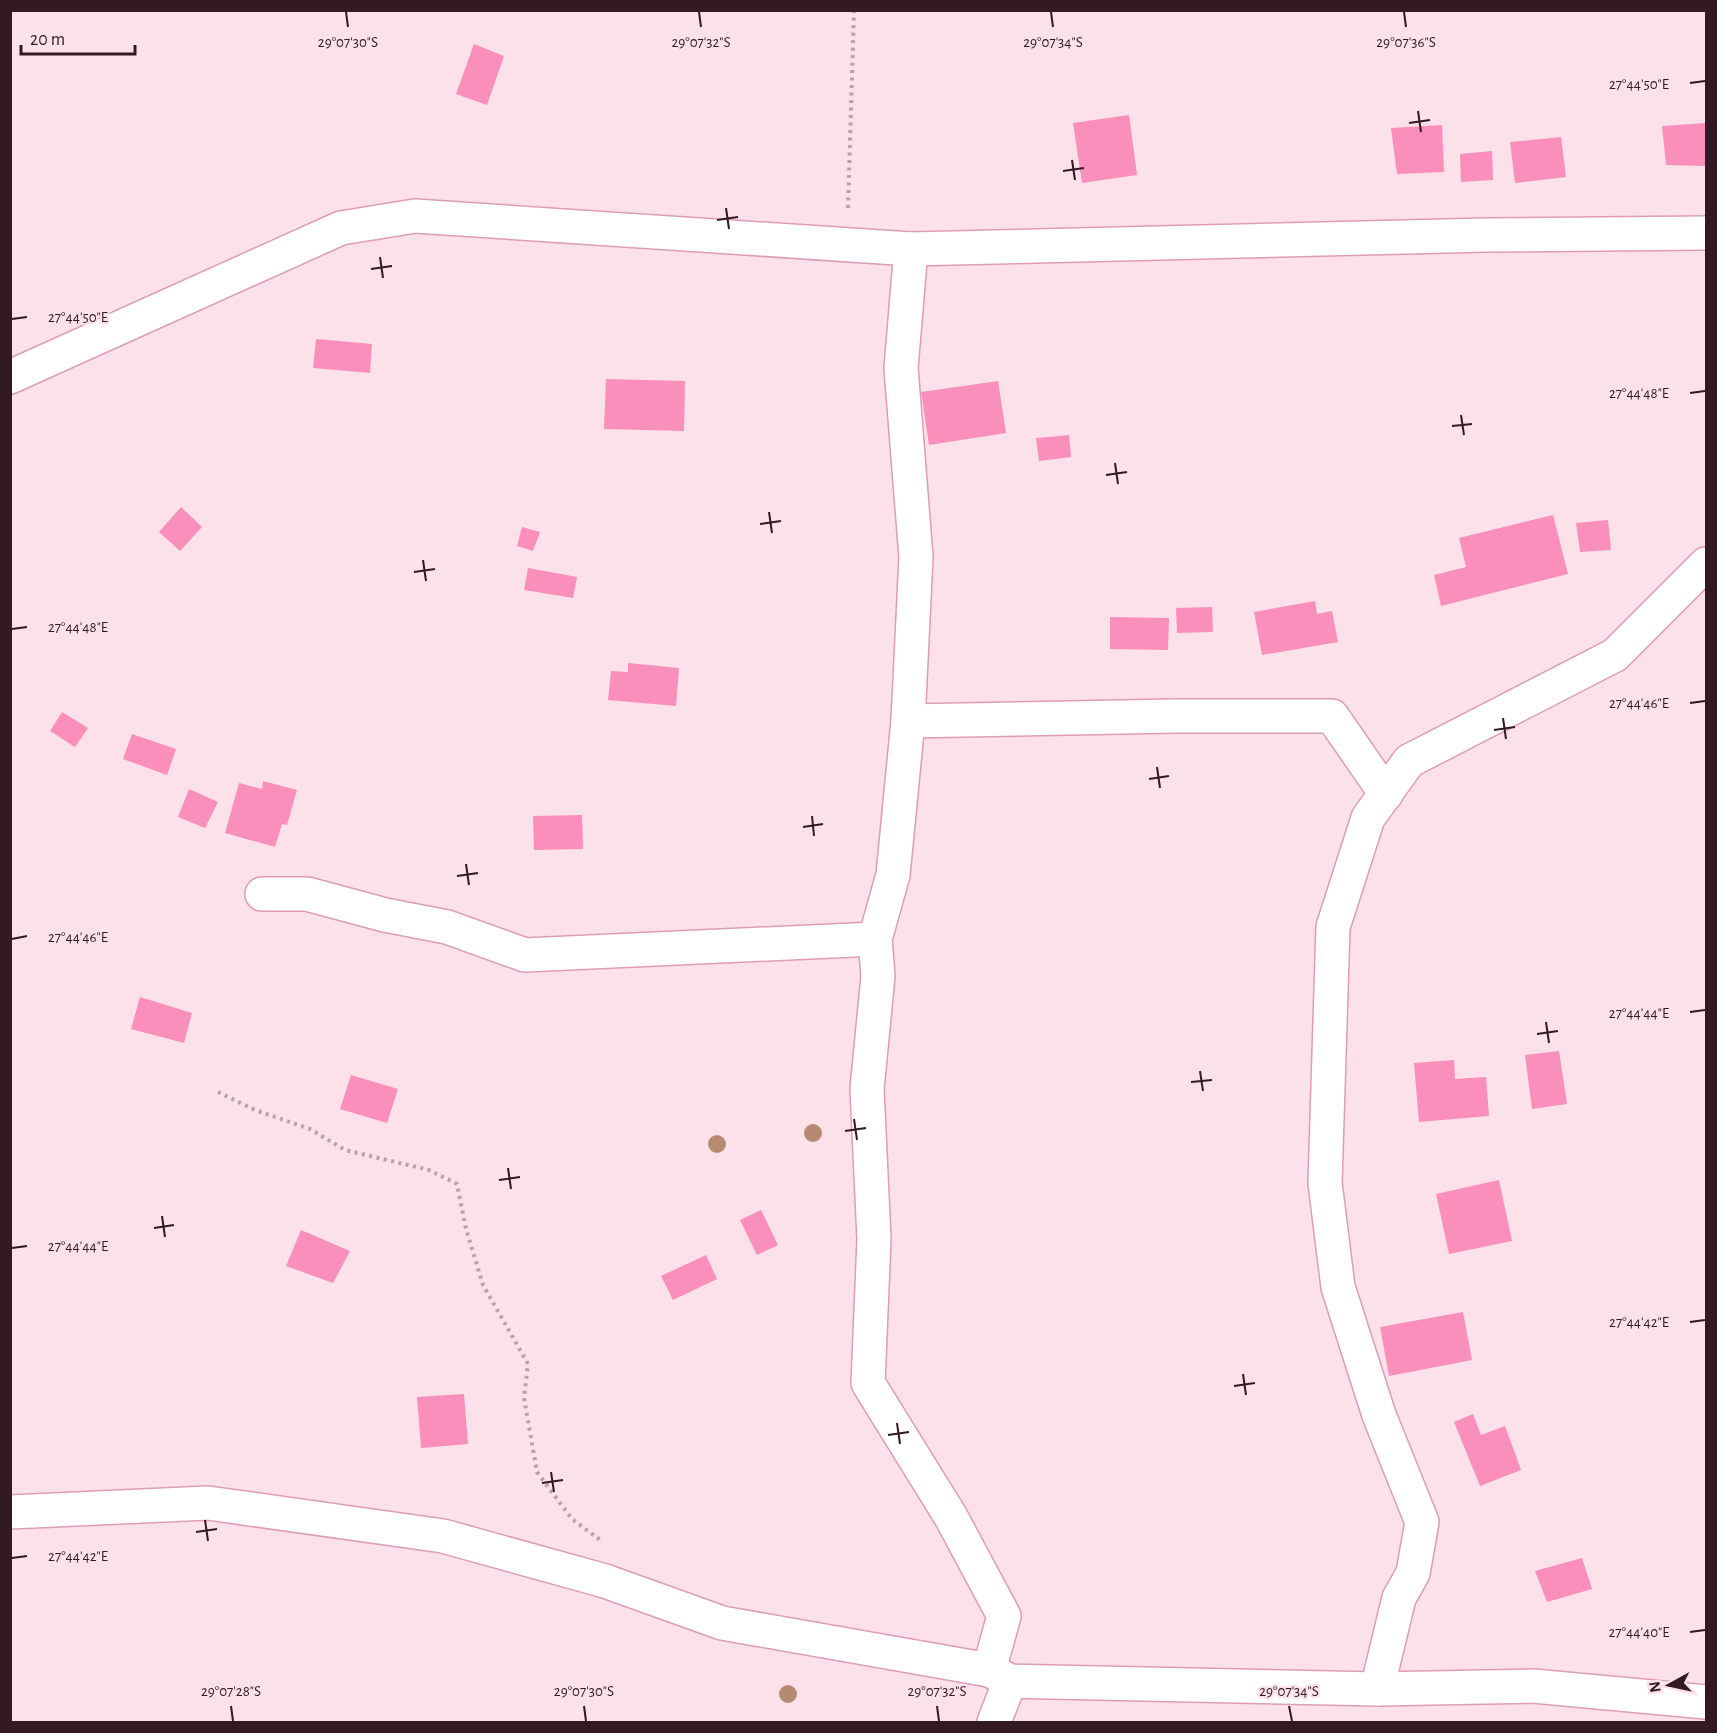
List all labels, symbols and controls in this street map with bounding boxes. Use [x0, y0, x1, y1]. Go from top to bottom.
scale bar [21, 18, 135, 56]
text: 20 m [30, 31, 65, 49]
text: 29°07'30"S [318, 35, 378, 50]
text: 29°07'32"S [671, 35, 731, 50]
text: 29°07'34"S [1023, 35, 1083, 50]
text: 29°07'36"S [1376, 35, 1436, 50]
text: 27°44'50"E [1609, 77, 1669, 92]
text: 27°44'50"E [48, 310, 108, 325]
text: 27°44'48"E [1609, 386, 1669, 401]
text: 27°44'48"E [48, 620, 108, 635]
text: 27°44'46"E [1609, 696, 1669, 711]
text: 27°44'46"E [48, 930, 108, 945]
text: 27°44'44"E [1609, 1006, 1669, 1021]
text: 27°44'44"E [48, 1239, 108, 1254]
text: 27°44'42"E [1609, 1315, 1669, 1330]
text: 27°44'42"E [48, 1549, 108, 1564]
text: 27°44'40"E [1609, 1625, 1669, 1640]
north arrow [1639, 1655, 1699, 1715]
text: N [1646, 1680, 1664, 1694]
text: 29°07'28"S [201, 1684, 261, 1699]
text: 29°07'30"S [554, 1684, 614, 1699]
text: 29°07'32"S [907, 1684, 967, 1699]
text: 29°07'34"S [1259, 1684, 1319, 1699]

